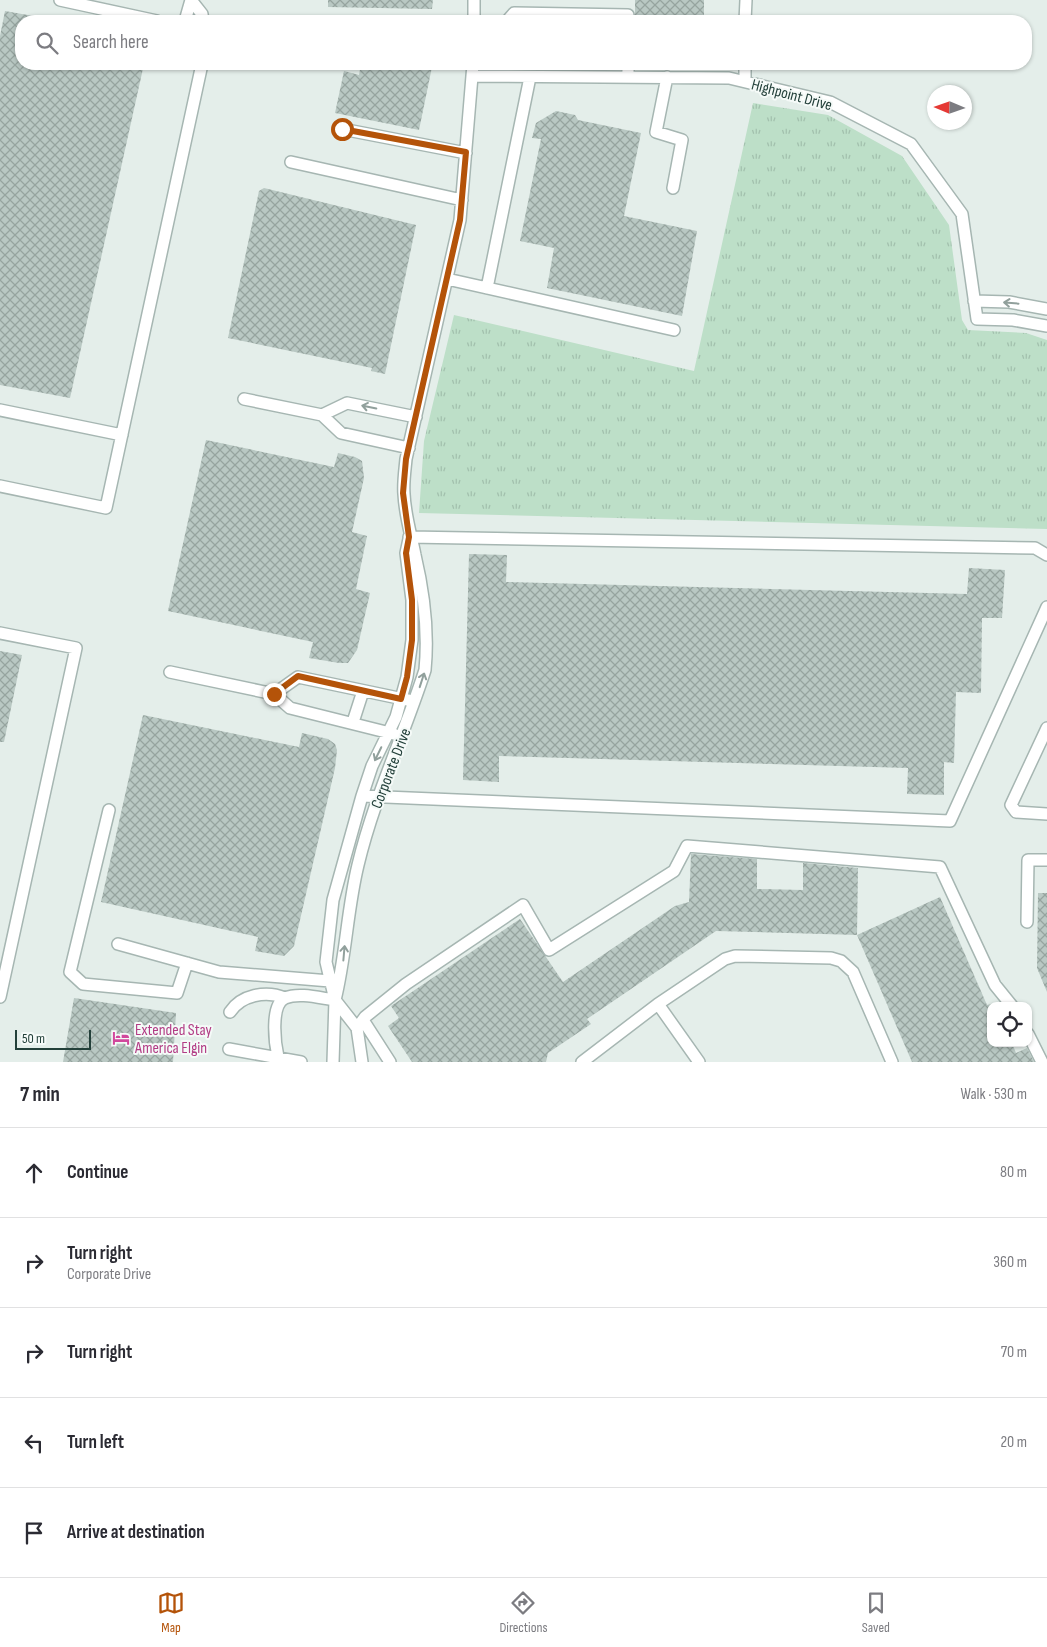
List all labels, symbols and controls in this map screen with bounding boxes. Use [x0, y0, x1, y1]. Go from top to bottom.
search box [15, 15, 1032, 70]
icon: search [33, 29, 61, 57]
text: Search here [73, 31, 149, 54]
street label: Highpoint Drive [749, 76, 834, 115]
north arrow [927, 85, 972, 130]
route start [331, 118, 354, 141]
one-way arrow [1003, 298, 1019, 308]
one-way arrow [361, 402, 377, 412]
one-way arrow [418, 672, 427, 688]
route end [263, 683, 286, 706]
street label: Corporate Drive [367, 726, 415, 811]
one-way arrow [373, 746, 382, 761]
one-way arrow [340, 945, 349, 961]
map controls [987, 1002, 1032, 1047]
button: locate [987, 1002, 1032, 1047]
place label: Extended Stay America Elgin [134, 1021, 212, 1058]
scale bar [15, 1027, 91, 1050]
hotel icon: Extended Stay America Elgin [111, 1028, 131, 1048]
text: 50 m [22, 1030, 45, 1047]
text: 7 min [20, 1082, 60, 1107]
text: Walk · 530 m [960, 1085, 1027, 1104]
icon: ahead [20, 1159, 48, 1187]
text: Continue [67, 1161, 128, 1184]
text: 80 m [1000, 1163, 1027, 1182]
text: Turn right [67, 1242, 132, 1265]
icon: right [20, 1249, 48, 1277]
text: 360 m [993, 1253, 1027, 1272]
text: Corporate Drive [67, 1265, 151, 1284]
icon: right [20, 1339, 48, 1367]
text: Turn right [67, 1341, 132, 1364]
text: 70 m [1001, 1343, 1027, 1362]
icon: left [20, 1429, 48, 1457]
text: Turn left [67, 1431, 124, 1454]
text: 20 m [1000, 1433, 1027, 1452]
icon: arrive [20, 1519, 48, 1547]
text: Arrive at destination [67, 1521, 205, 1544]
tab: Map [157, 1589, 185, 1636]
tab: Directions [499, 1589, 548, 1636]
tab: Saved [862, 1589, 890, 1636]

